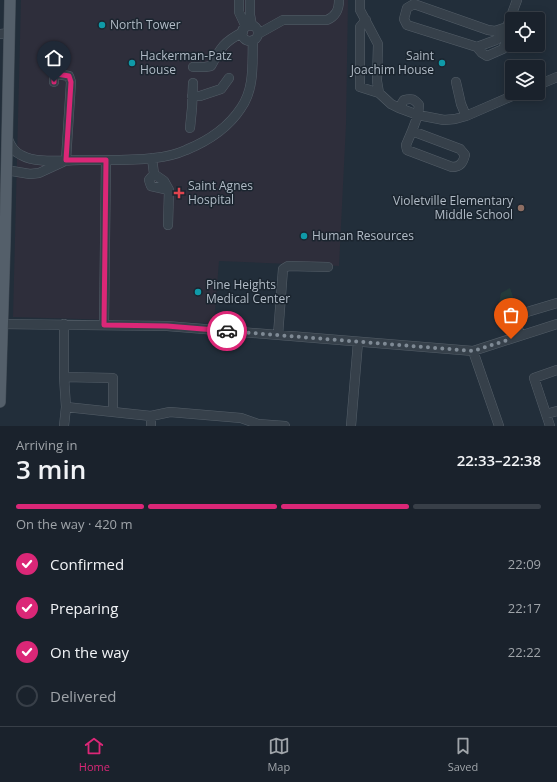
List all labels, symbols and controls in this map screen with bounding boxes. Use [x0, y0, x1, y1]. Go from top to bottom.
map controls [505, 12, 545, 100]
button: locate [505, 12, 545, 52]
place label: North Tower [110, 16, 181, 33]
marker: North Tower [97, 20, 107, 30]
pin [37, 41, 71, 82]
icon: home [43, 47, 65, 69]
place label: Hackerman-Patz House [140, 47, 232, 78]
place label: Saint Joachim House [350, 47, 434, 78]
marker: Hackerman-Patz House [127, 58, 137, 68]
marker: Saint Joachim House [437, 58, 447, 68]
button: layers [505, 60, 545, 100]
place label: Saint Agnes Hospital [188, 177, 253, 208]
marker: Saint Agnes Hospital [173, 187, 185, 199]
place label: Violetville Elementary Middle School [393, 192, 514, 223]
marker: Violetville Elementary Middle School [516, 203, 526, 213]
place label: Human Resources [312, 227, 414, 244]
marker: Human Resources [299, 231, 309, 241]
place label: Pine Heights Medical Center [206, 276, 290, 307]
marker: Pine Heights Medical Center [193, 287, 203, 297]
pin [494, 298, 528, 339]
icon: bag [500, 304, 522, 326]
courier [207, 311, 247, 351]
icon: car [216, 320, 238, 342]
text: Arriving in [16, 436, 78, 454]
text: 22:33–22:38 [457, 450, 541, 470]
text: 3 min [16, 451, 86, 487]
text: On the way · 420 m [16, 515, 132, 533]
icon: check [16, 553, 38, 575]
text: Confirmed [50, 554, 124, 574]
text: 22:09 [508, 555, 541, 573]
icon: check [16, 597, 38, 619]
text: Preparing [50, 598, 118, 618]
text: 22:17 [508, 599, 541, 617]
icon: check [16, 641, 38, 663]
text: On the way [50, 642, 129, 662]
text: 22:22 [508, 643, 541, 661]
text: Delivered [50, 686, 117, 706]
tab: Home [79, 735, 110, 774]
tab: Map [267, 735, 290, 774]
tab: Saved [448, 735, 478, 774]

